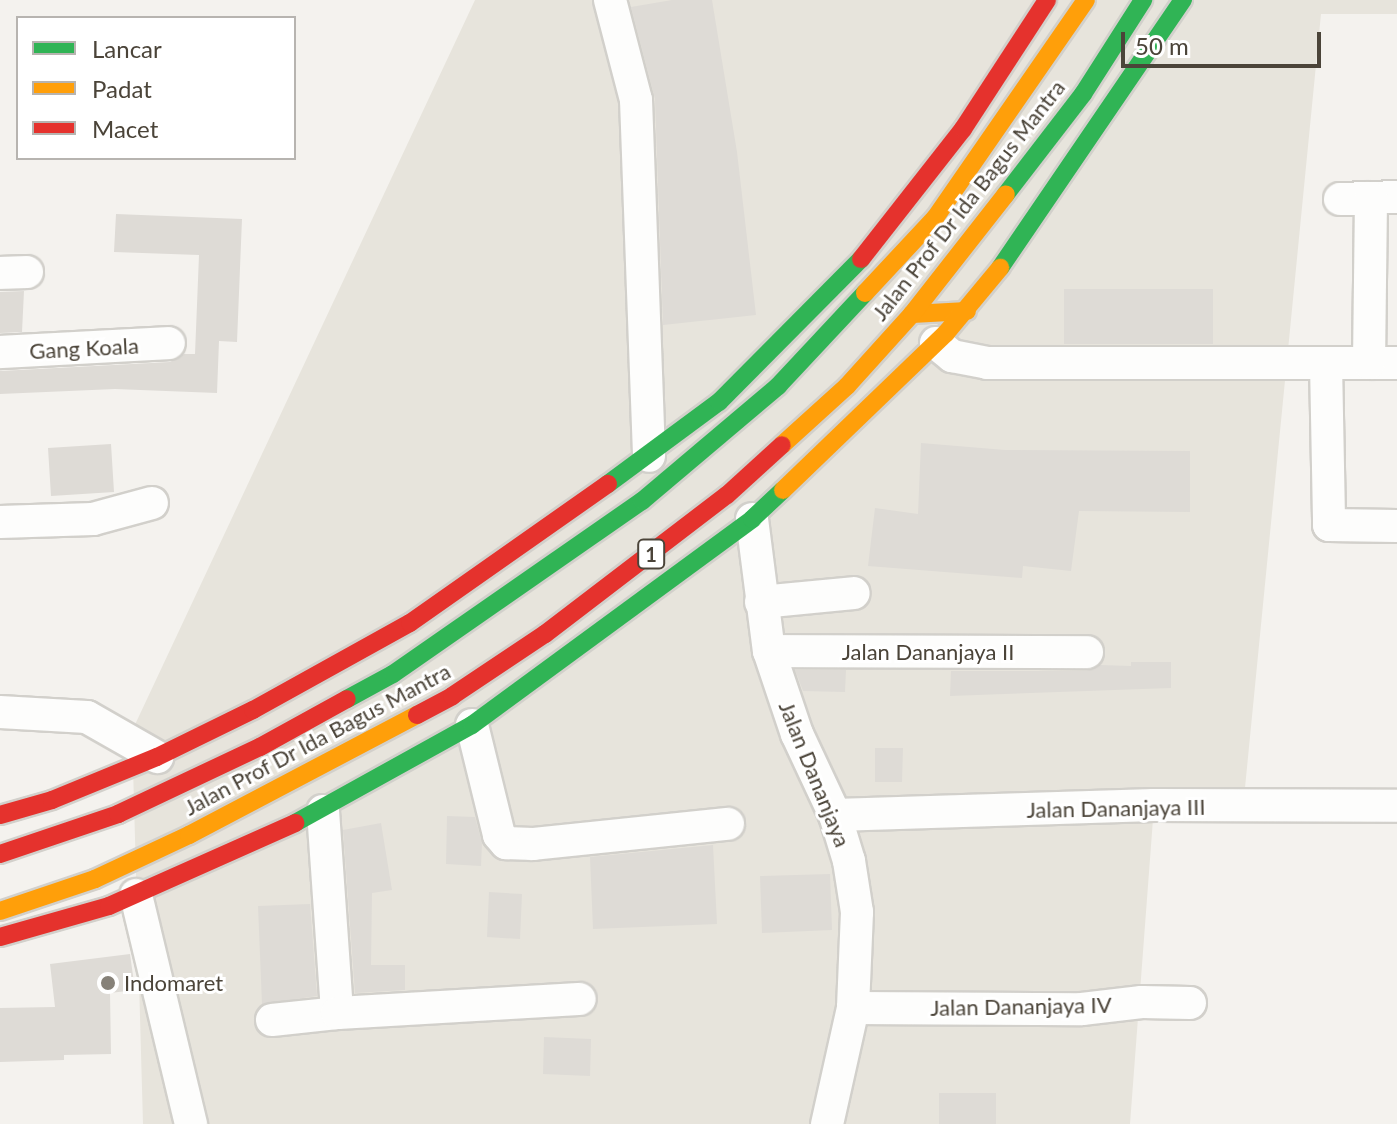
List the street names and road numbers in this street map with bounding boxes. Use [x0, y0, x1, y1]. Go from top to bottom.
street label: Jalan Prof Dr Ida Bagus Mantra [866, 74, 1070, 326]
street label: Gang Koala [29, 332, 139, 364]
road number: 1 [637, 538, 665, 570]
street label: Jalan Dananjaya II [842, 639, 1014, 665]
street label: Jalan Prof Dr Ida Bagus Mantra [179, 657, 455, 821]
street label: Jalan Dananjaya [774, 697, 856, 851]
street label: Jalan Dananjaya III [1026, 793, 1206, 823]
street label: Jalan Dananjaya IV [930, 991, 1112, 1021]

